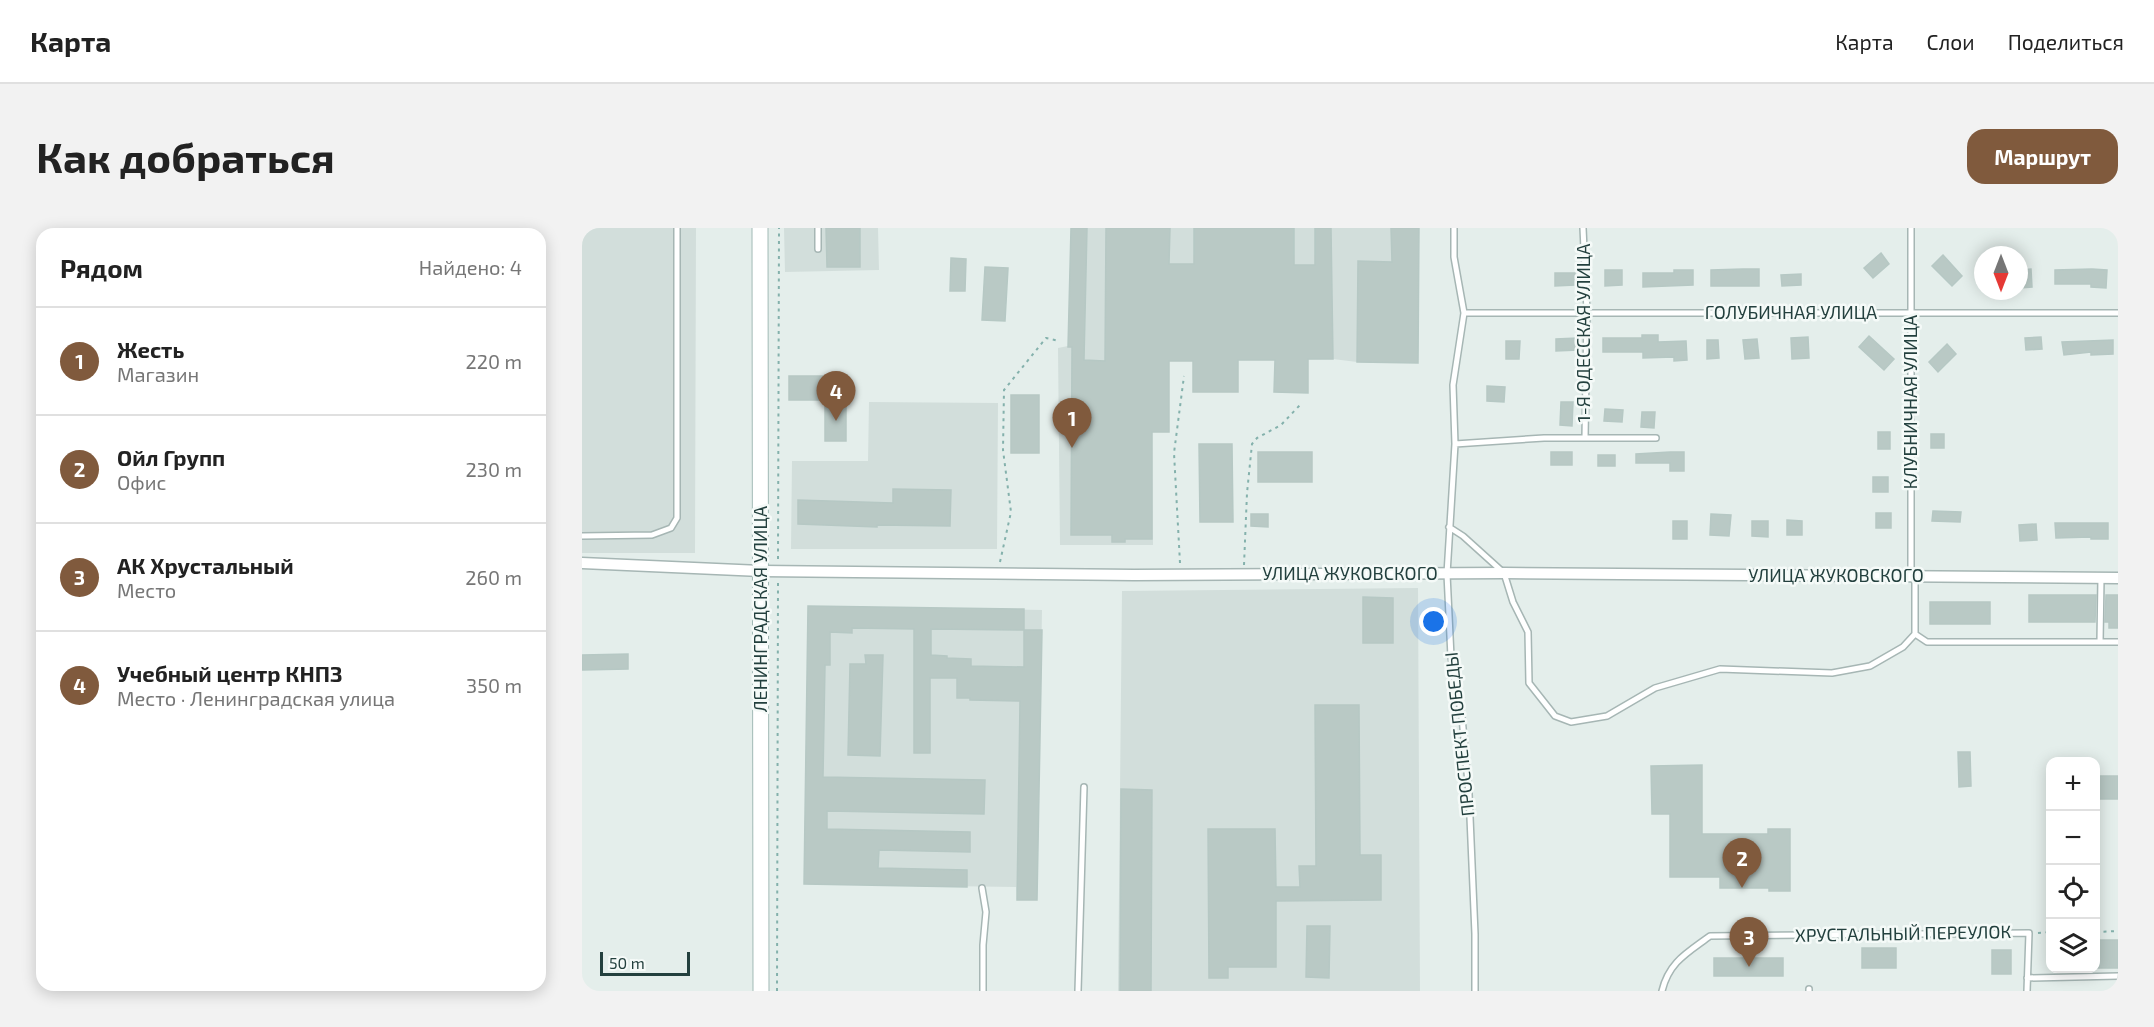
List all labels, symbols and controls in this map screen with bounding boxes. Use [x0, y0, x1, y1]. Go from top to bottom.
text: Карта [30, 24, 111, 58]
text: Карта [1835, 29, 1894, 54]
text: Слои [1927, 29, 1975, 54]
text: Поделиться [2008, 29, 2124, 54]
button: Маршрут [1967, 129, 2118, 184]
text: Как добраться [36, 131, 335, 181]
street label: 1-Я ОДЕССКАЯ УЛИЦА [1572, 243, 1594, 422]
north arrow [1974, 246, 2028, 300]
text: Рядом [60, 252, 143, 283]
text: Найдено: 4 [419, 255, 522, 279]
street label: ГОЛУБИЧНАЯ УЛИЦА [1705, 301, 1878, 323]
street label: КЛУБНИЧНАЯ УЛИЦА [1899, 314, 1921, 489]
text: Жесть [117, 336, 184, 362]
text: 1 [75, 349, 84, 373]
text: 220 m [465, 349, 522, 373]
text: Магазин [117, 362, 199, 386]
pin: 4 [816, 372, 856, 421]
pin: 1 [1052, 398, 1092, 448]
text: Ойл Групп [117, 444, 225, 470]
text: 2 [74, 457, 85, 481]
text: 230 m [466, 457, 522, 481]
text: Офис [117, 470, 166, 494]
street label: ЛЕНИНГРАДСКАЯ УЛИЦА [749, 505, 771, 712]
text: АК Хрустальный [117, 552, 294, 578]
street label: УЛИЦА ЖУКОВСКОГО [1262, 562, 1438, 584]
street label: УЛИЦА ЖУКОВСКОГО [1748, 564, 1924, 586]
text: 3 [74, 565, 85, 589]
text: 260 m [465, 565, 522, 589]
text: Место [117, 578, 176, 602]
your location [1419, 607, 1448, 636]
street label: ПРОСПЕКТ ПОБЕДЫ [1439, 651, 1479, 817]
text: Учебный центр КНПЗ [117, 660, 342, 686]
text: 4 [73, 673, 86, 697]
text: 350 m [466, 673, 522, 697]
text: Место · Ленинградская улица [117, 686, 395, 710]
map controls [2046, 757, 2100, 973]
button: + [2046, 757, 2100, 811]
button: − [2046, 811, 2100, 865]
pin: 2 [1722, 838, 1762, 888]
button: locate [2046, 865, 2100, 919]
pin: 3 [1730, 918, 1768, 967]
button: layers [2046, 919, 2100, 973]
street label: ХРУСТАЛЬНЫЙ ПЕРЕУЛОК [1795, 920, 2012, 946]
scale bar [600, 949, 690, 976]
text: 50 m [609, 953, 645, 972]

